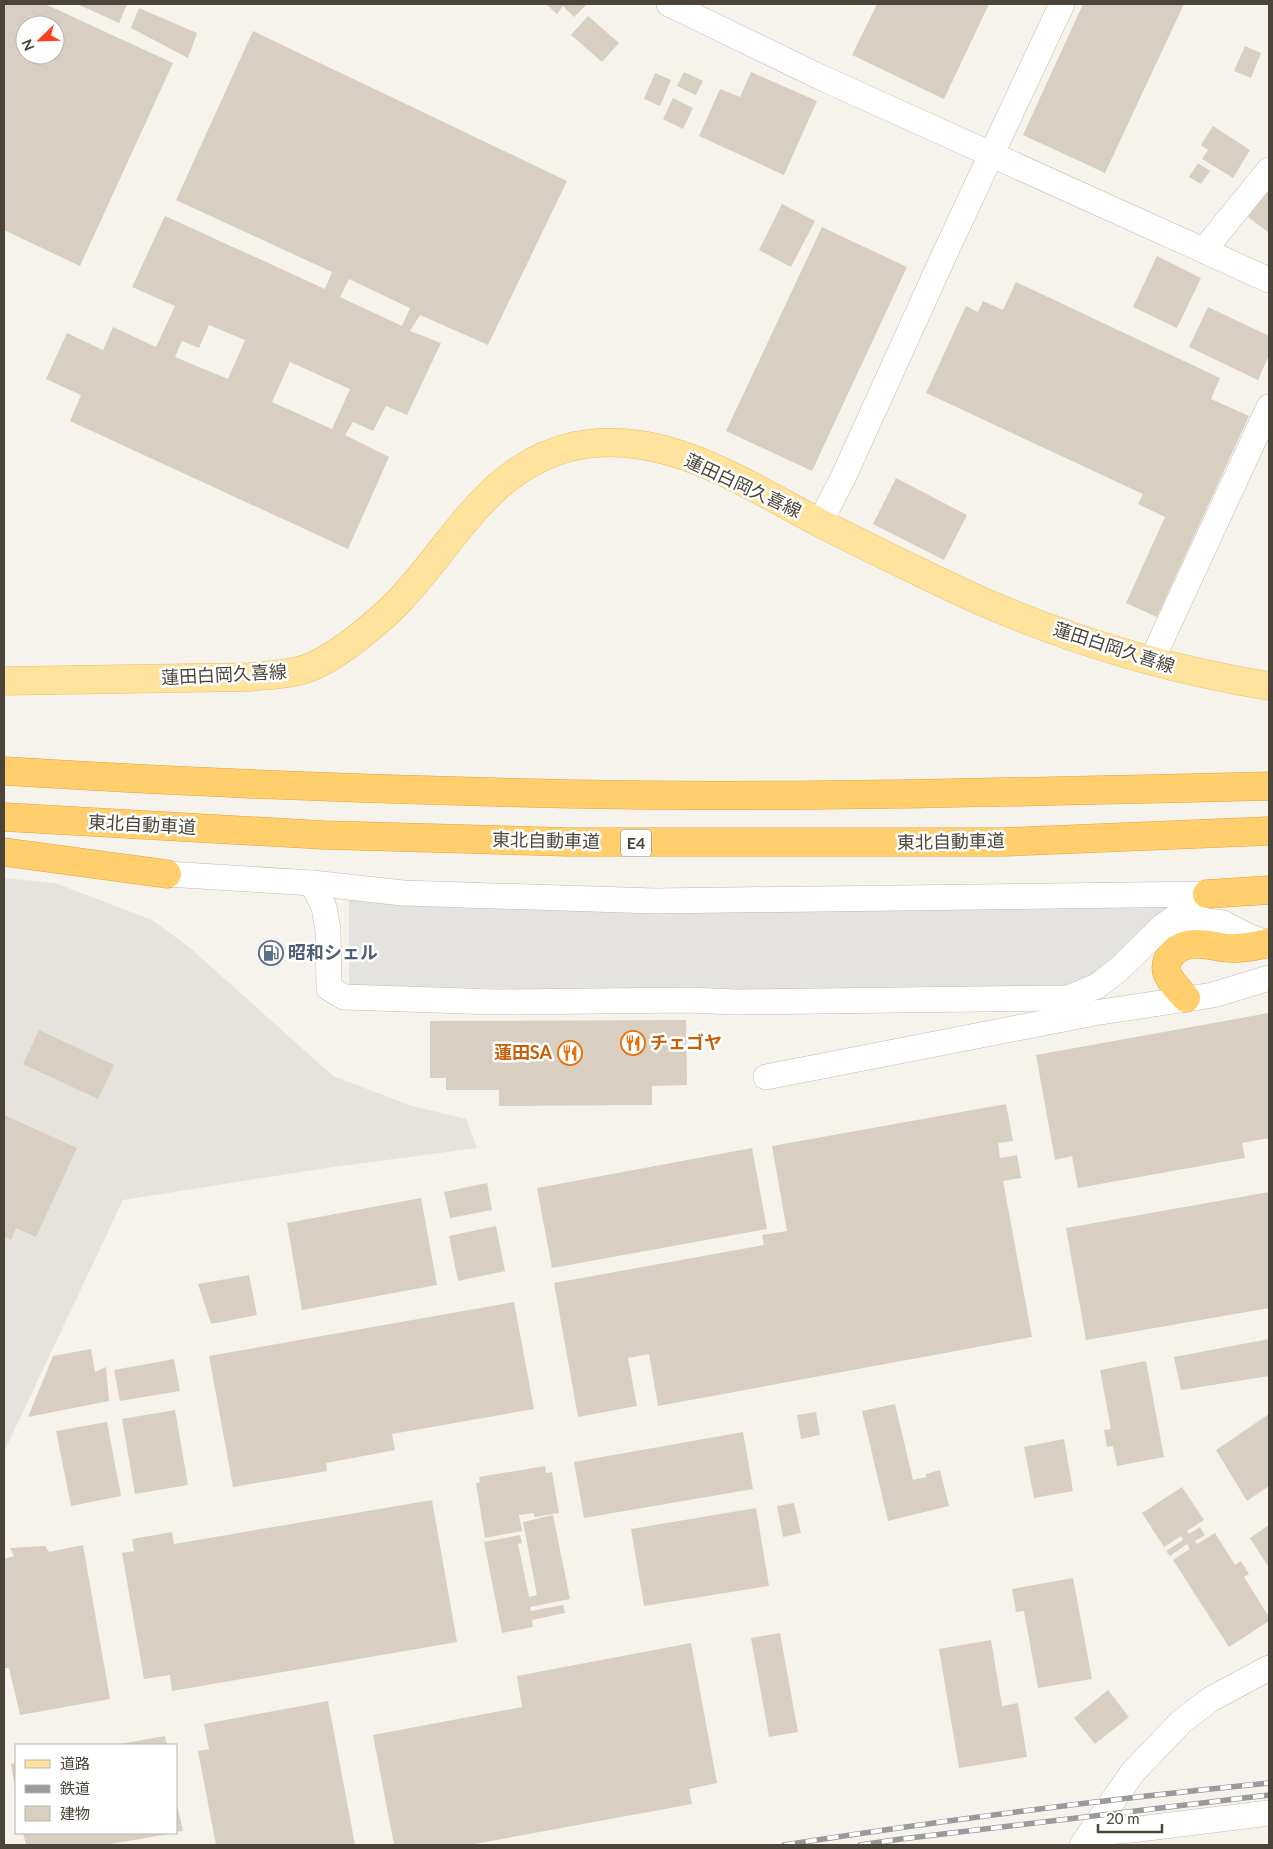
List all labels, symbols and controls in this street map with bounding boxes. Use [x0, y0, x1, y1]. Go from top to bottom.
north arrow [15, 15, 65, 65]
text: N [18, 37, 38, 54]
street label: 蓮田白岡久喜線 [682, 448, 805, 522]
street label: 蓮田白岡久喜線 [1051, 617, 1178, 677]
street label: 蓮田白岡久喜線 [160, 660, 287, 688]
street label: 東北自動車道 [88, 810, 197, 838]
street label: 東北自動車道 [492, 828, 600, 852]
street label: 東北自動車道 [897, 829, 1005, 853]
road number: E4 [621, 830, 651, 856]
fuel station icon: 昭和シェル [258, 940, 284, 966]
place label: 昭和シェル [288, 941, 378, 963]
restaurant icon: チェゴヤ [620, 1030, 646, 1056]
place label: チェゴヤ [650, 1031, 722, 1053]
restaurant icon: 蓮田SA [557, 1040, 583, 1066]
place label: 蓮田SA [494, 1041, 552, 1063]
legend [15, 1744, 178, 1834]
text: 道路 [60, 1754, 90, 1772]
text: 鉄道 [60, 1779, 90, 1797]
scale bar [1098, 1802, 1162, 1834]
text: 建物 [60, 1804, 90, 1822]
text: 20 m [1106, 1809, 1140, 1827]

